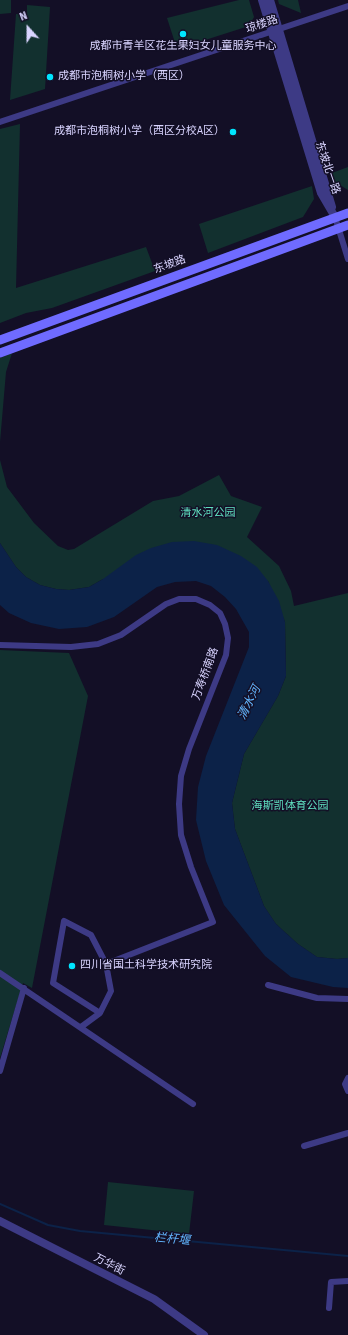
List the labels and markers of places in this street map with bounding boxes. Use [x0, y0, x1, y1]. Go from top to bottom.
marker: 成都市青羊区花生果妇女儿童服务中心 [178, 29, 188, 39]
place label: 成都市青羊区花生果妇女儿童服务中心 [90, 40, 276, 54]
place label: 成都市泡桐树小学（西区） [58, 70, 190, 84]
marker: 成都市泡桐树小学（西区） [45, 72, 55, 82]
place label: 成都市泡桐树小学（西区分校A区） [54, 125, 225, 139]
marker: 成都市泡桐树小学（西区分校A区） [228, 127, 238, 137]
place label: 四川省国土科学技术研究院 [80, 959, 212, 973]
marker: 四川省国土科学技术研究院 [67, 961, 77, 971]

